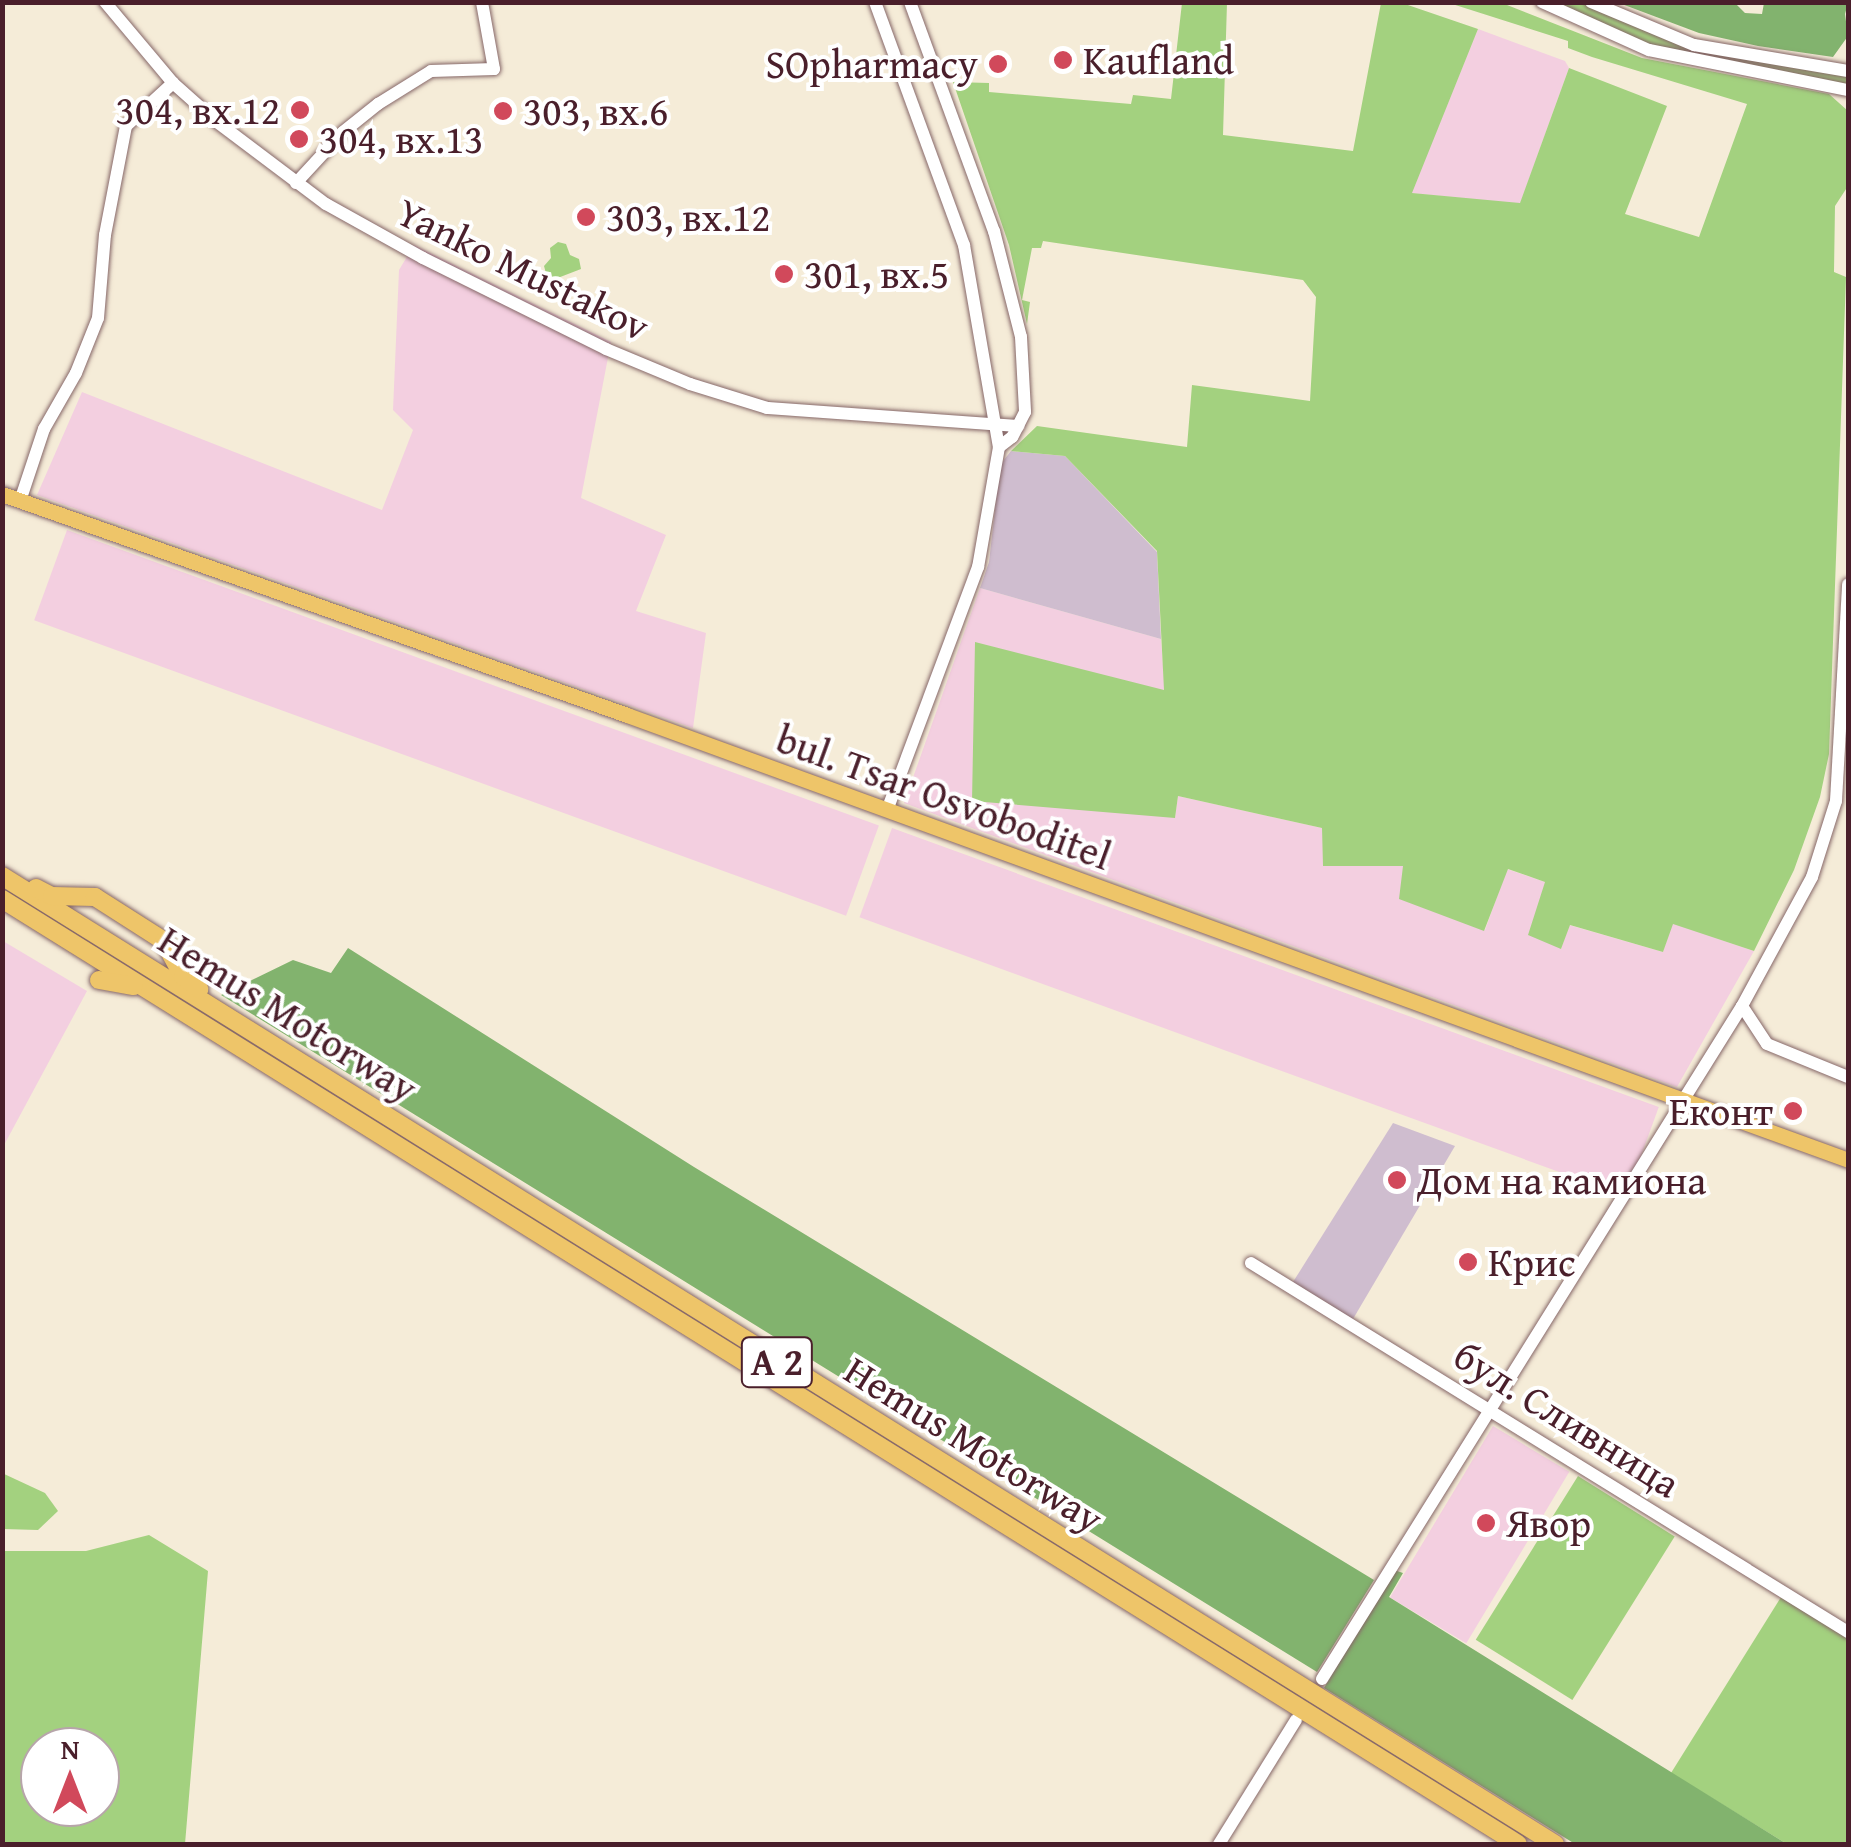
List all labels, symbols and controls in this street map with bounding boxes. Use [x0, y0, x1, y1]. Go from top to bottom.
place label: Kaufland [1083, 36, 1234, 84]
place label: SOpharmacy [766, 40, 978, 88]
marker: Kaufland [1052, 49, 1074, 71]
marker: SOpharmacy [987, 53, 1009, 75]
place label: 304, вх.12 [116, 86, 280, 134]
place label: 303, вх.6 [523, 87, 668, 135]
marker: 304, вх.12 [289, 99, 311, 121]
marker: 303, вх.6 [492, 100, 514, 122]
place label: 304, вх.13 [319, 115, 483, 163]
marker: 304, вх.13 [288, 128, 310, 150]
street label: Yanko Mustakov [389, 187, 657, 351]
place label: 303, вх.12 [606, 193, 770, 241]
marker: 303, вх.12 [575, 206, 597, 228]
place label: 301, вх.5 [804, 250, 949, 298]
marker: 301, вх.5 [773, 263, 795, 285]
street label: bul. Tsar Osvoboditel [770, 714, 1118, 880]
street label: Hemus Motorway [150, 915, 426, 1113]
place label: Еконт [1669, 1087, 1773, 1135]
marker: Еконт [1782, 1100, 1804, 1122]
place label: Дом на камиона [1417, 1156, 1706, 1204]
marker: Дом на камиона [1386, 1169, 1408, 1191]
place label: Крис [1488, 1238, 1576, 1286]
marker: Крис [1457, 1251, 1479, 1273]
road number: A 2 [740, 1329, 814, 1395]
street label: бул. Сливница [1445, 1330, 1689, 1508]
street label: Hemus Motorway [836, 1345, 1112, 1543]
place label: Явор [1506, 1499, 1591, 1547]
marker: Явор [1475, 1512, 1497, 1534]
north arrow [20, 1727, 120, 1827]
text: N [61, 1728, 79, 1769]

